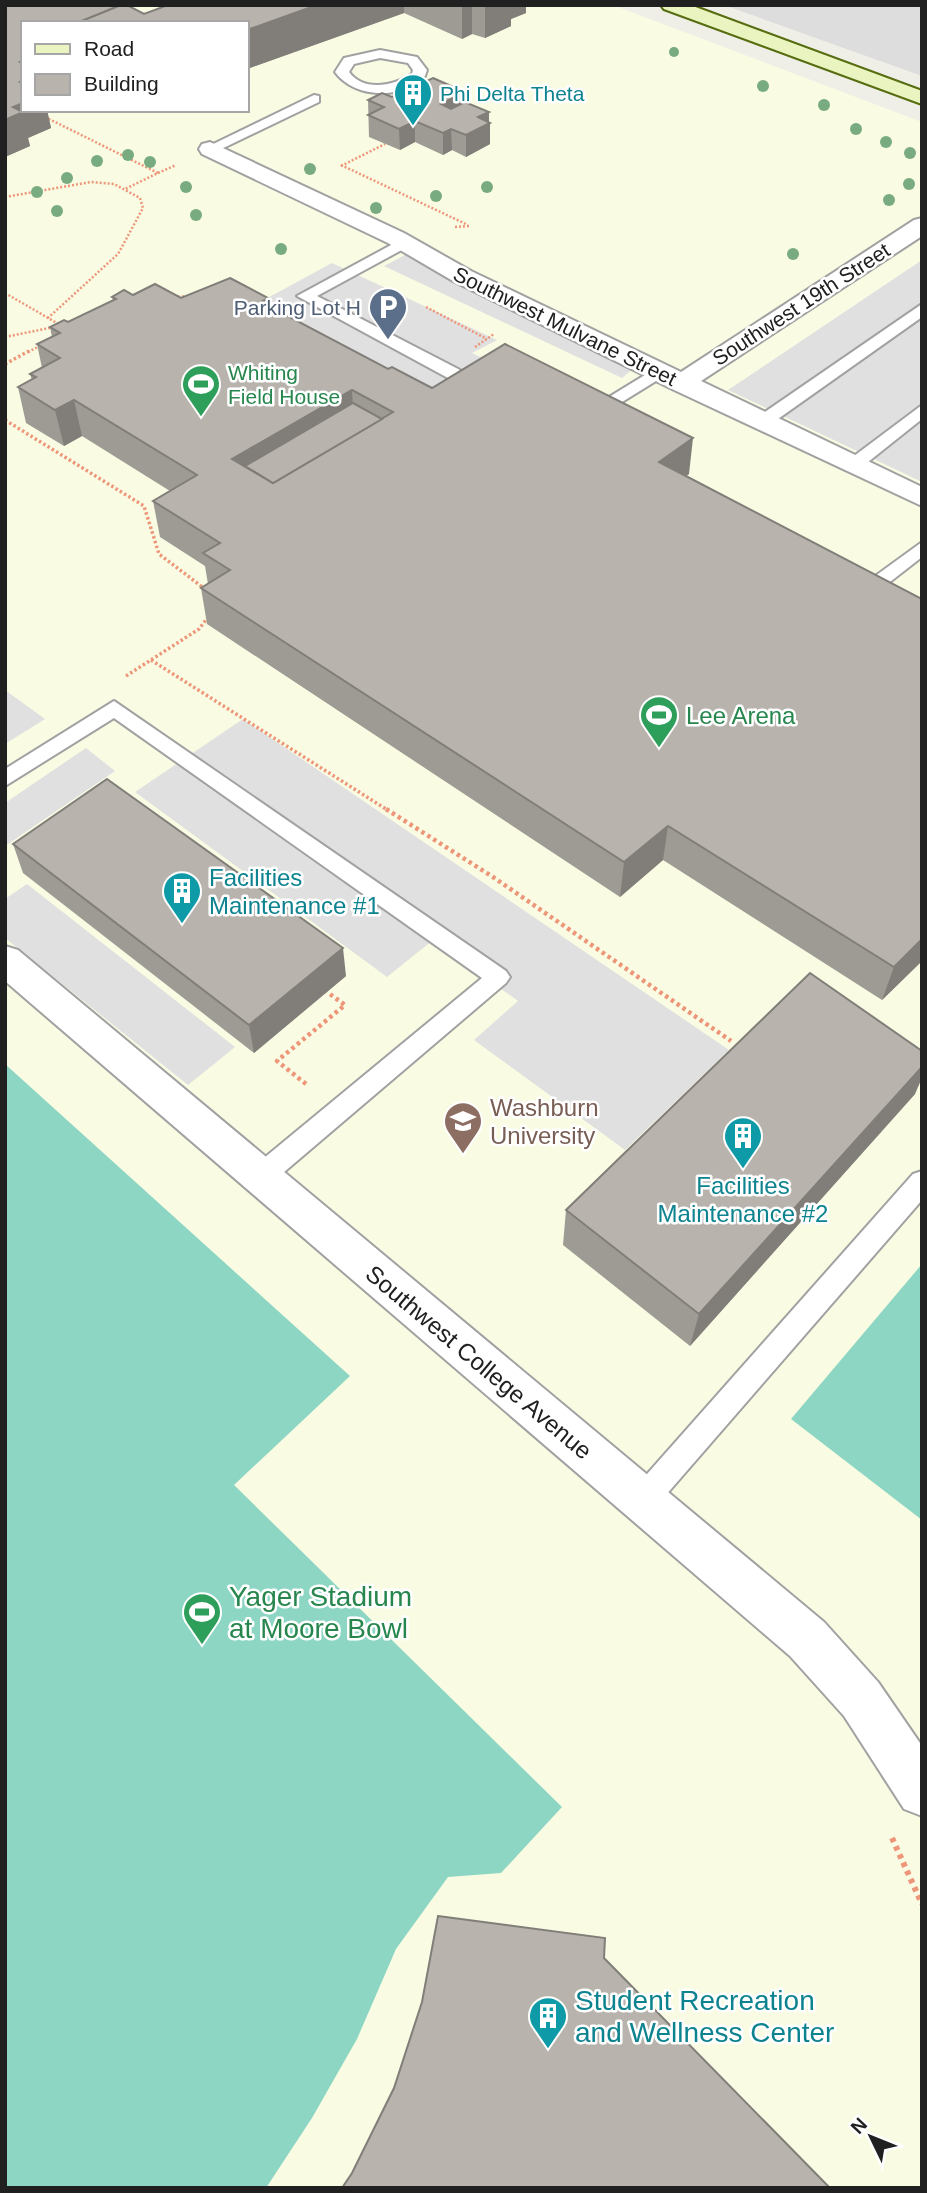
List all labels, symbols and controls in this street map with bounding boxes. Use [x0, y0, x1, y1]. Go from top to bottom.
legend [21, 21, 248, 112]
text: Road [84, 37, 134, 60]
text: Building [84, 72, 159, 95]
building icon: Phi Delta Theta [392, 72, 434, 127]
place label: Phi Delta Theta [440, 82, 585, 105]
street label: Southwest 19th Street [708, 238, 894, 370]
street label: Southwest Mulvane Street [450, 262, 680, 390]
parking icon: Parking Lot H [367, 286, 409, 341]
place label: Parking Lot H [234, 296, 361, 319]
place label: Whiting Field House [228, 361, 340, 408]
sports icon: Whiting Field House [180, 363, 222, 418]
sports icon: Lee Arena [638, 694, 680, 749]
place label: Lee Arena [686, 702, 796, 729]
place label: Facilities Maintenance #1 [209, 864, 380, 919]
building icon: Facilities Maintenance #1 [161, 870, 203, 925]
place label: Washburn University [490, 1094, 599, 1149]
school or university icon: Washburn University [442, 1100, 484, 1155]
building icon: Facilities Maintenance #2 [722, 1115, 764, 1170]
place label: Facilities Maintenance #2 [658, 1172, 828, 1227]
street label: Southwest College Avenue [361, 1260, 597, 1464]
place label: Yager Stadium at Moore Bowl [229, 1581, 412, 1644]
sports icon: Yager Stadium at Moore Bowl [181, 1591, 223, 1646]
place label: Student Recreation and Wellness Center [575, 1985, 834, 2048]
building icon: Student Recreation and Wellness Center [527, 1995, 569, 2050]
north arrow [836, 2102, 906, 2172]
text: N [847, 2114, 871, 2138]

